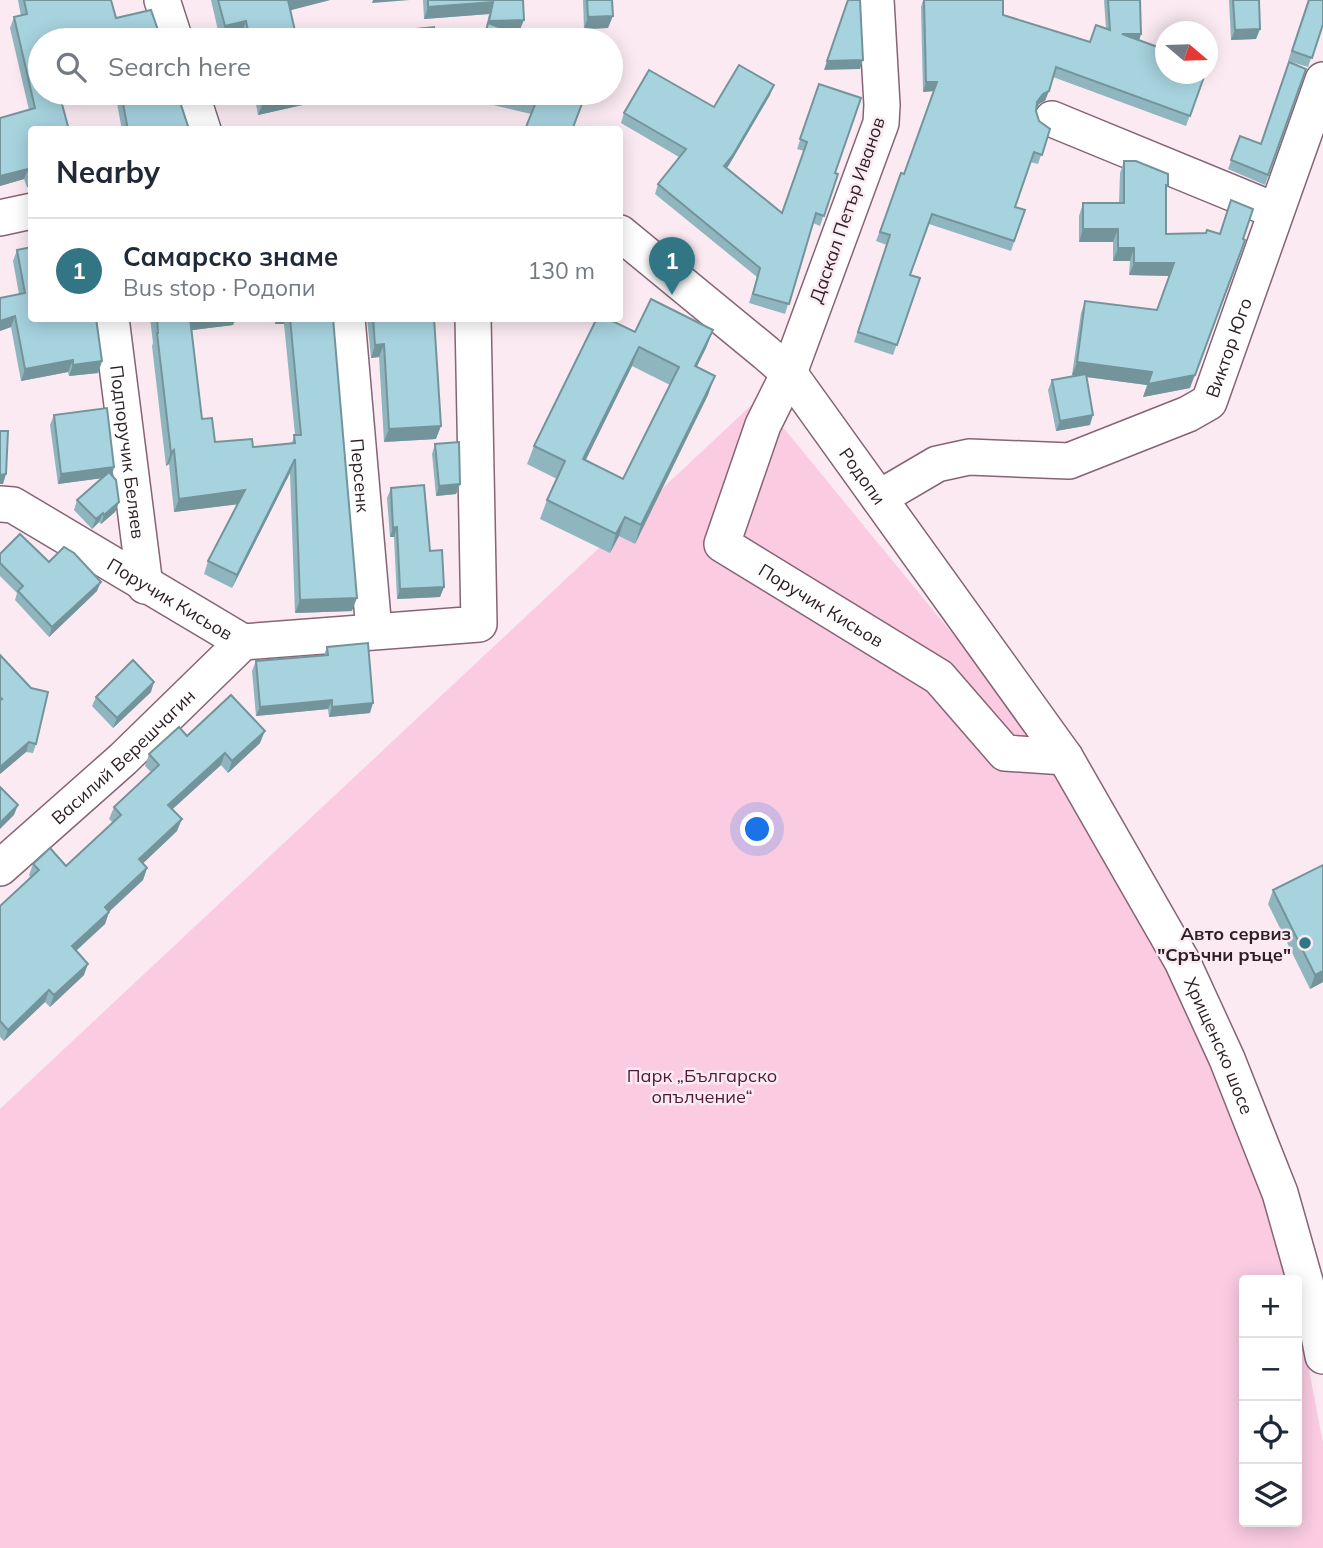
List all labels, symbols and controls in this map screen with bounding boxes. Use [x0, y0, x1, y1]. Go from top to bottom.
north arrow [1155, 21, 1218, 84]
search box [28, 28, 623, 105]
icon: search [52, 48, 90, 86]
text: Search here [108, 50, 251, 83]
street label: Даскал Петър Иванов [804, 114, 890, 306]
text: Nearby [56, 153, 160, 191]
pin: 1 [649, 237, 695, 295]
text: Самарско знаме [123, 240, 338, 273]
text: 1 [72, 256, 86, 285]
text: 130 m [527, 256, 595, 285]
text: Bus stop · Родопи [123, 273, 315, 302]
street label: Виктор Юго [1200, 295, 1257, 400]
street label: Подпоручик Беляев [106, 364, 150, 540]
street label: Персенк [346, 437, 375, 514]
street label: Родопи [835, 443, 891, 509]
street label: Поручик Кисьов [103, 552, 237, 645]
street label: Поручик Кисьов [755, 558, 888, 652]
street label: Василий Верешчагин [46, 684, 200, 829]
your location [740, 812, 774, 846]
place label: Авто сервиз "Сръчни ръце" [1157, 922, 1291, 966]
marker: Авто сервиз "Сръчни ръце" [1297, 935, 1313, 951]
street label: Хрищенско шосе [1179, 973, 1259, 1118]
park label: Парк „Българско опълчение“ [627, 1064, 777, 1108]
map controls [1239, 1275, 1302, 1527]
button: + [1239, 1275, 1302, 1338]
button: − [1239, 1338, 1302, 1401]
button: locate [1239, 1401, 1302, 1464]
button: layers [1239, 1464, 1302, 1527]

